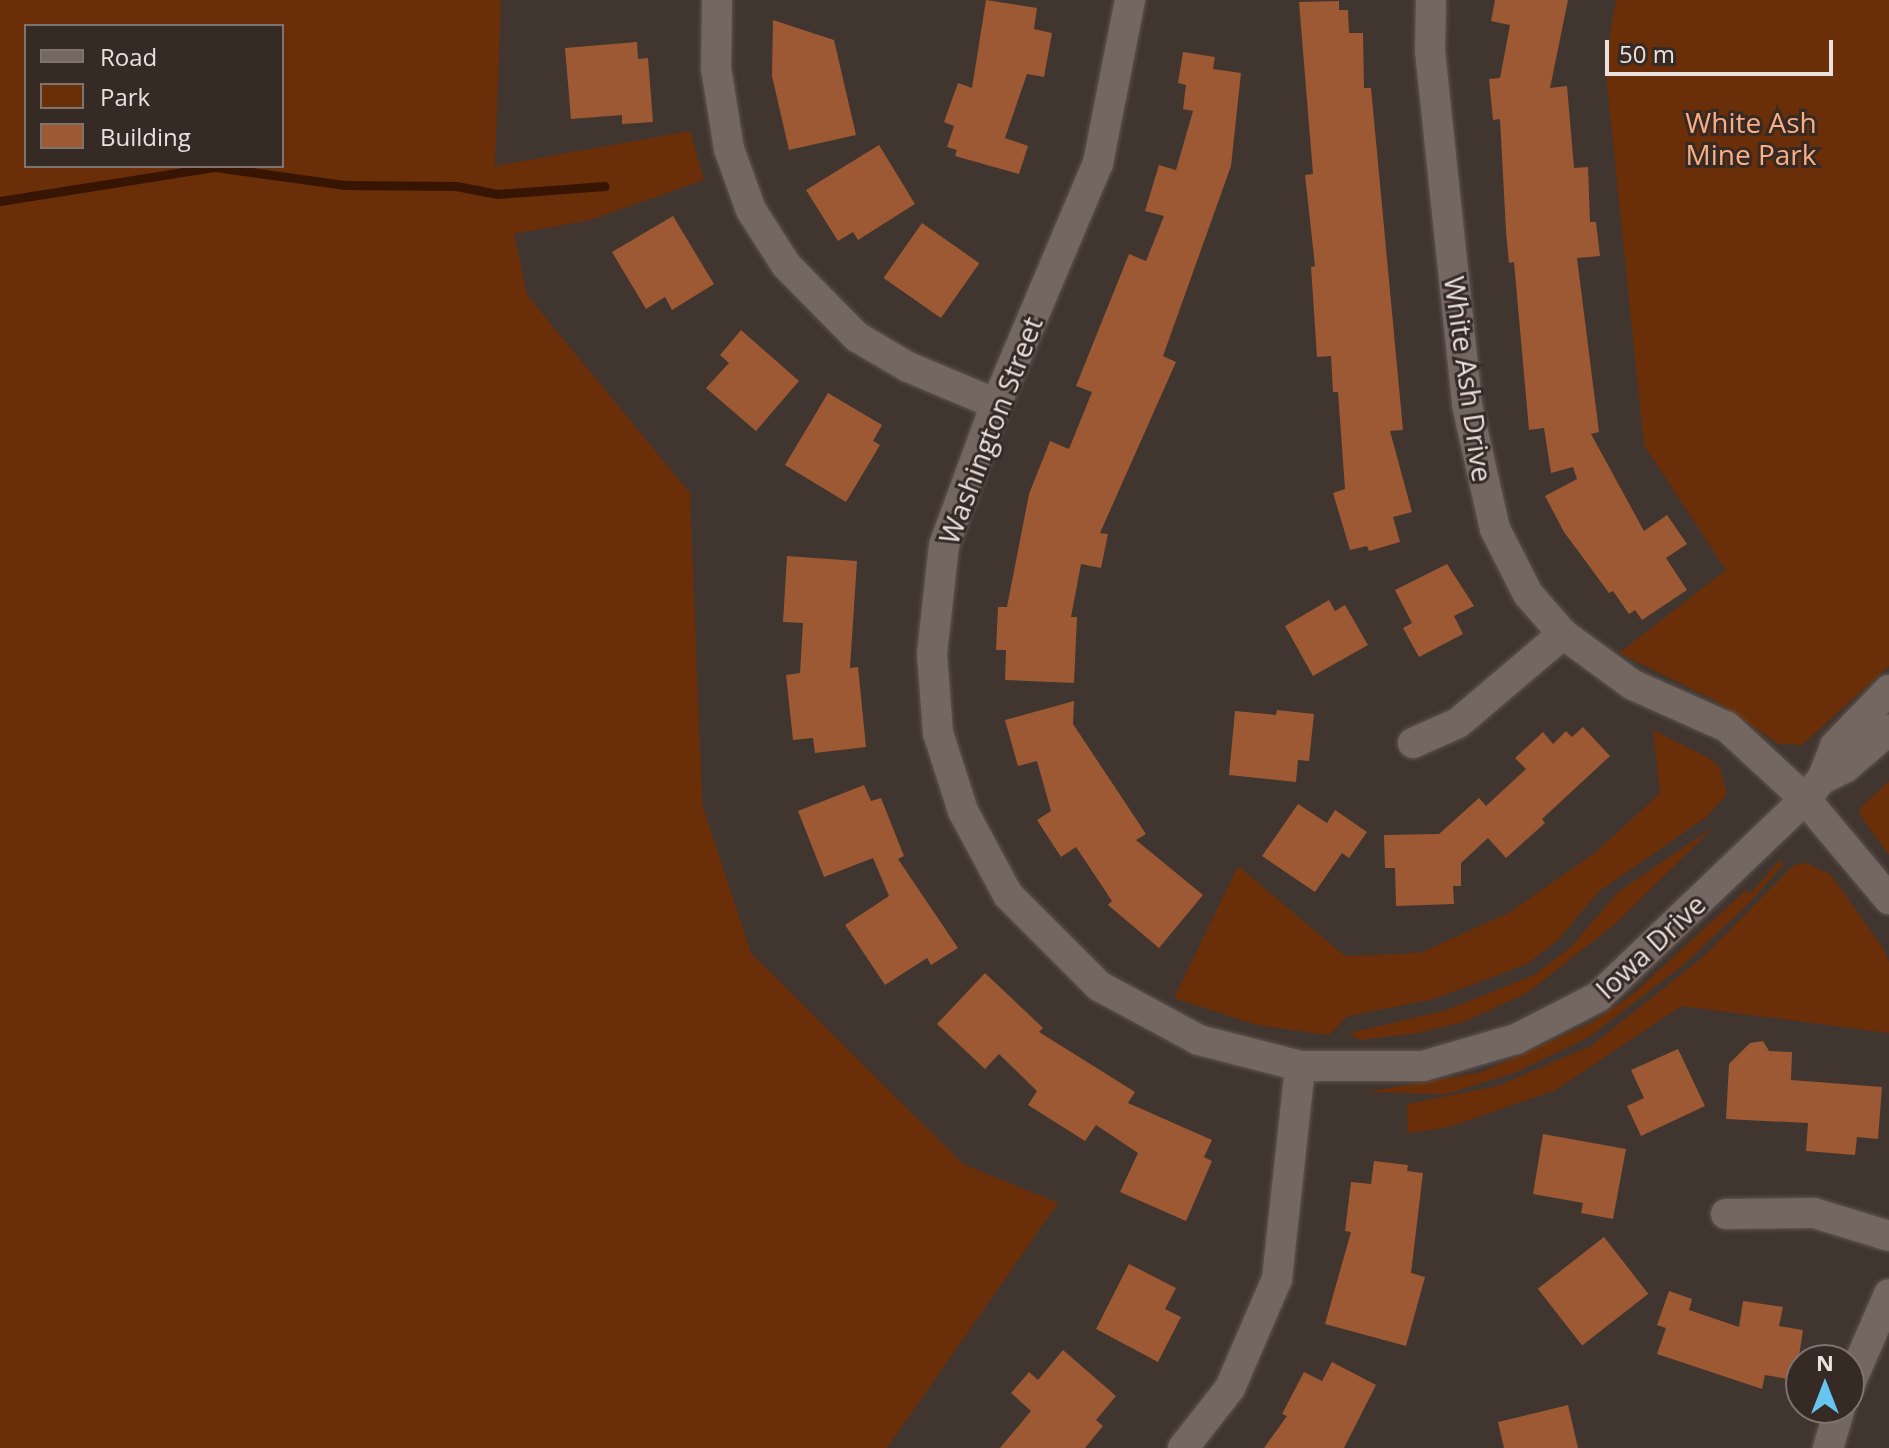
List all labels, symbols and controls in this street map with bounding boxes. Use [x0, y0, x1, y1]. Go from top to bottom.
legend [24, 24, 284, 168]
scale bar [1609, 24, 1837, 74]
text: 50 m [1619, 37, 1675, 70]
text: Road [100, 40, 157, 73]
text: Park [100, 80, 150, 113]
park label: White Ash Mine Park [1685, 105, 1817, 171]
text: Building [100, 120, 191, 153]
street label: White Ash Drive [1438, 274, 1500, 484]
street label: Washington Street [931, 312, 1049, 548]
street label: Iowa Drive [1588, 887, 1712, 1005]
north arrow [1785, 1344, 1865, 1424]
text: N [1816, 1347, 1834, 1377]

